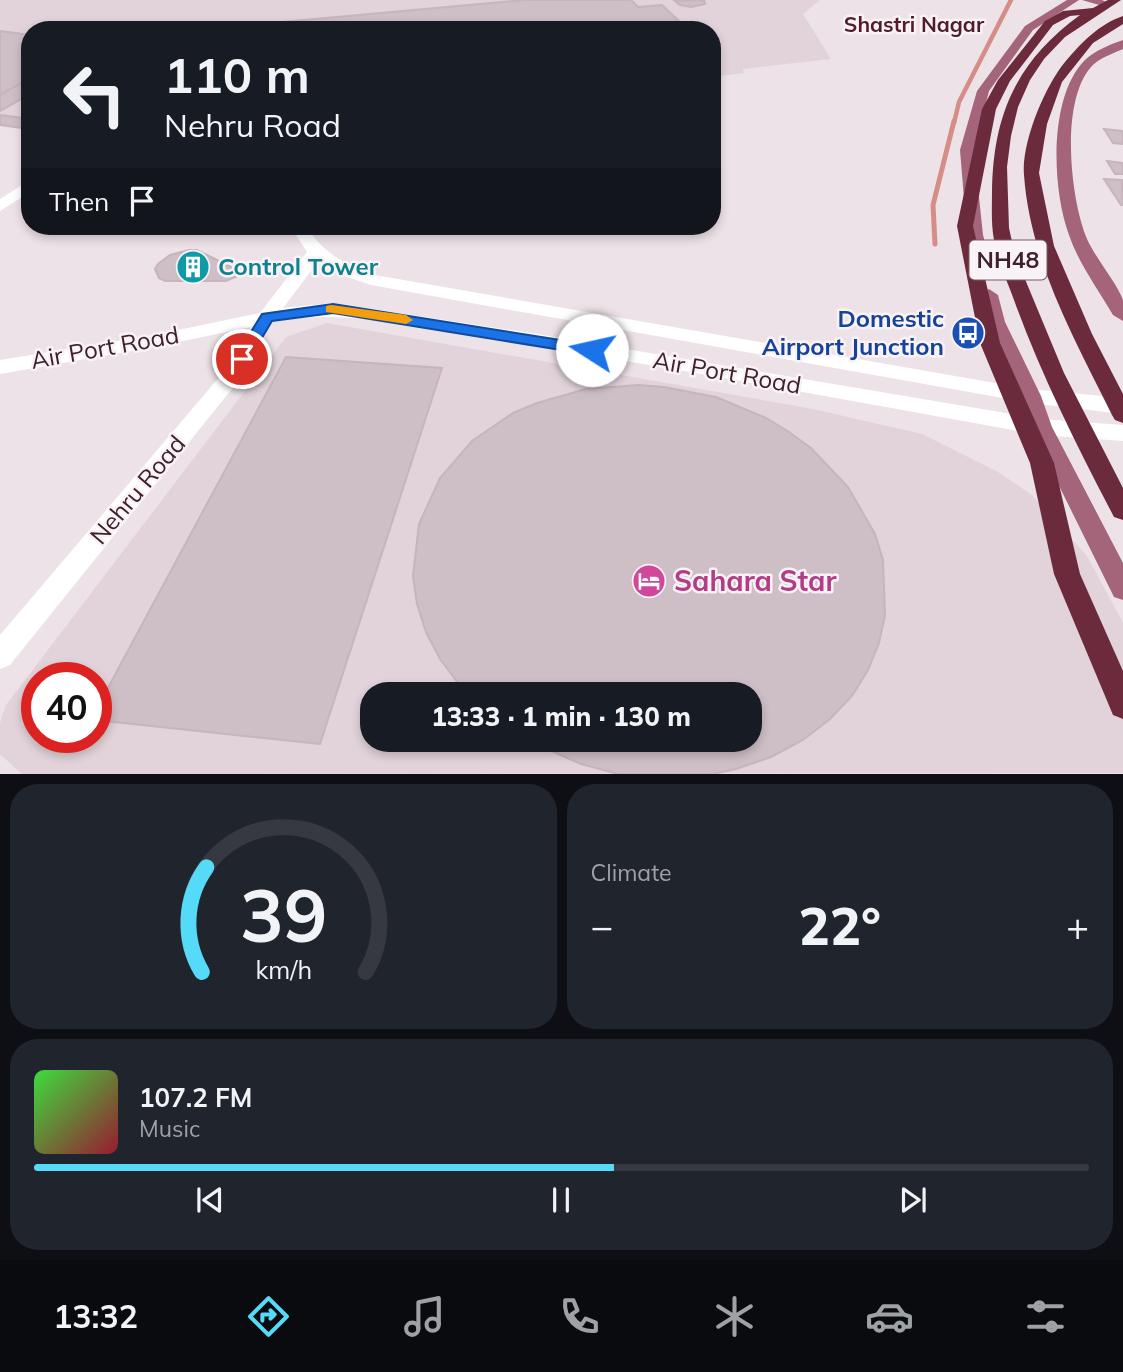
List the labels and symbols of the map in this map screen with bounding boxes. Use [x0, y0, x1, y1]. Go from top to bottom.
district label: Shastri Nagar [844, 11, 985, 37]
road number: NH48 [970, 241, 1046, 280]
building icon: Control Tower [174, 248, 212, 286]
place label: Control Tower [218, 251, 379, 281]
place label: Domestic Airport Junction [762, 303, 944, 361]
position arrow [555, 313, 629, 387]
bus stop icon: Domestic Airport Junction [949, 314, 987, 352]
street label: Air Port Road [28, 319, 181, 375]
pin [212, 329, 272, 389]
street label: Air Port Road [651, 344, 804, 400]
street label: Nehru Road [83, 429, 191, 550]
hotel icon: Sahara Star [630, 562, 668, 600]
place label: Sahara Star [674, 563, 836, 598]
speed limit sign: 40 [21, 662, 112, 753]

